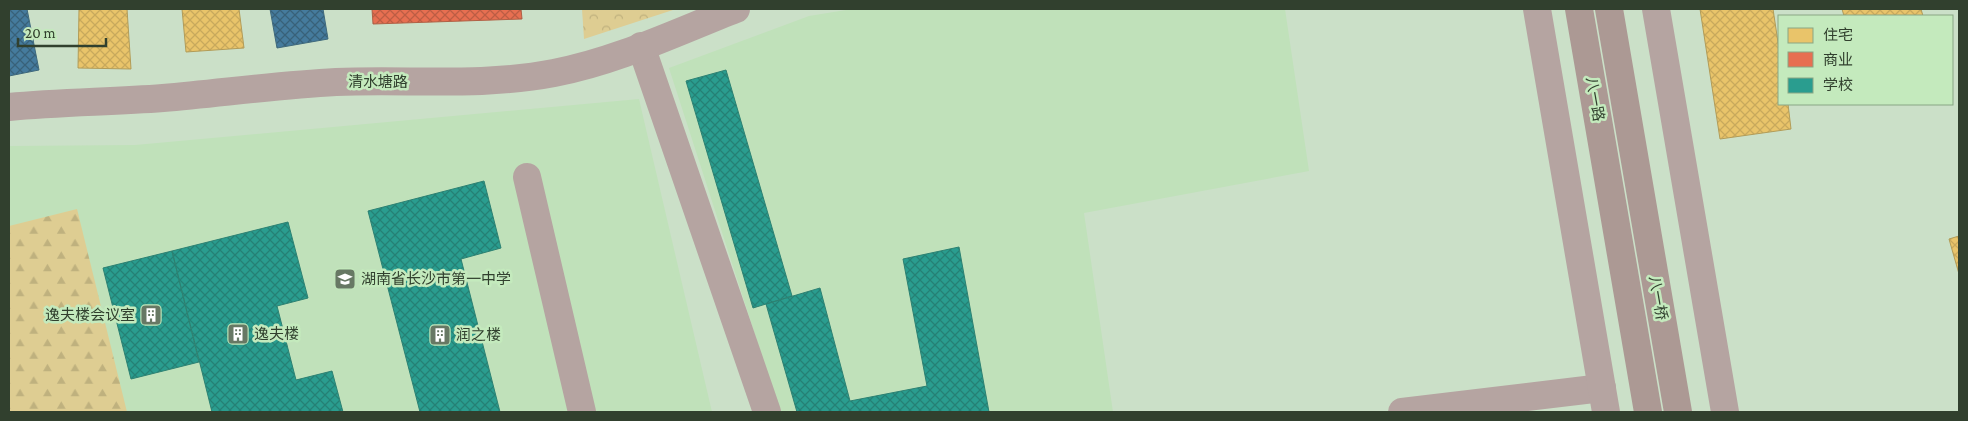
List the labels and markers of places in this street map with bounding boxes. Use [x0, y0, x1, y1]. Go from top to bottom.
school or university icon: 湖南省长沙市第一中学 [333, 267, 357, 291]
place label: 湖南省长沙市第一中学 [361, 271, 511, 287]
building icon: 逸夫楼会议室 [139, 303, 163, 327]
place label: 逸夫楼会议室 [45, 307, 135, 323]
building icon: 逸夫楼 [226, 322, 250, 346]
building icon: 润之楼 [428, 323, 452, 347]
place label: 逸夫楼 [254, 326, 299, 342]
place label: 润之楼 [456, 327, 501, 343]

